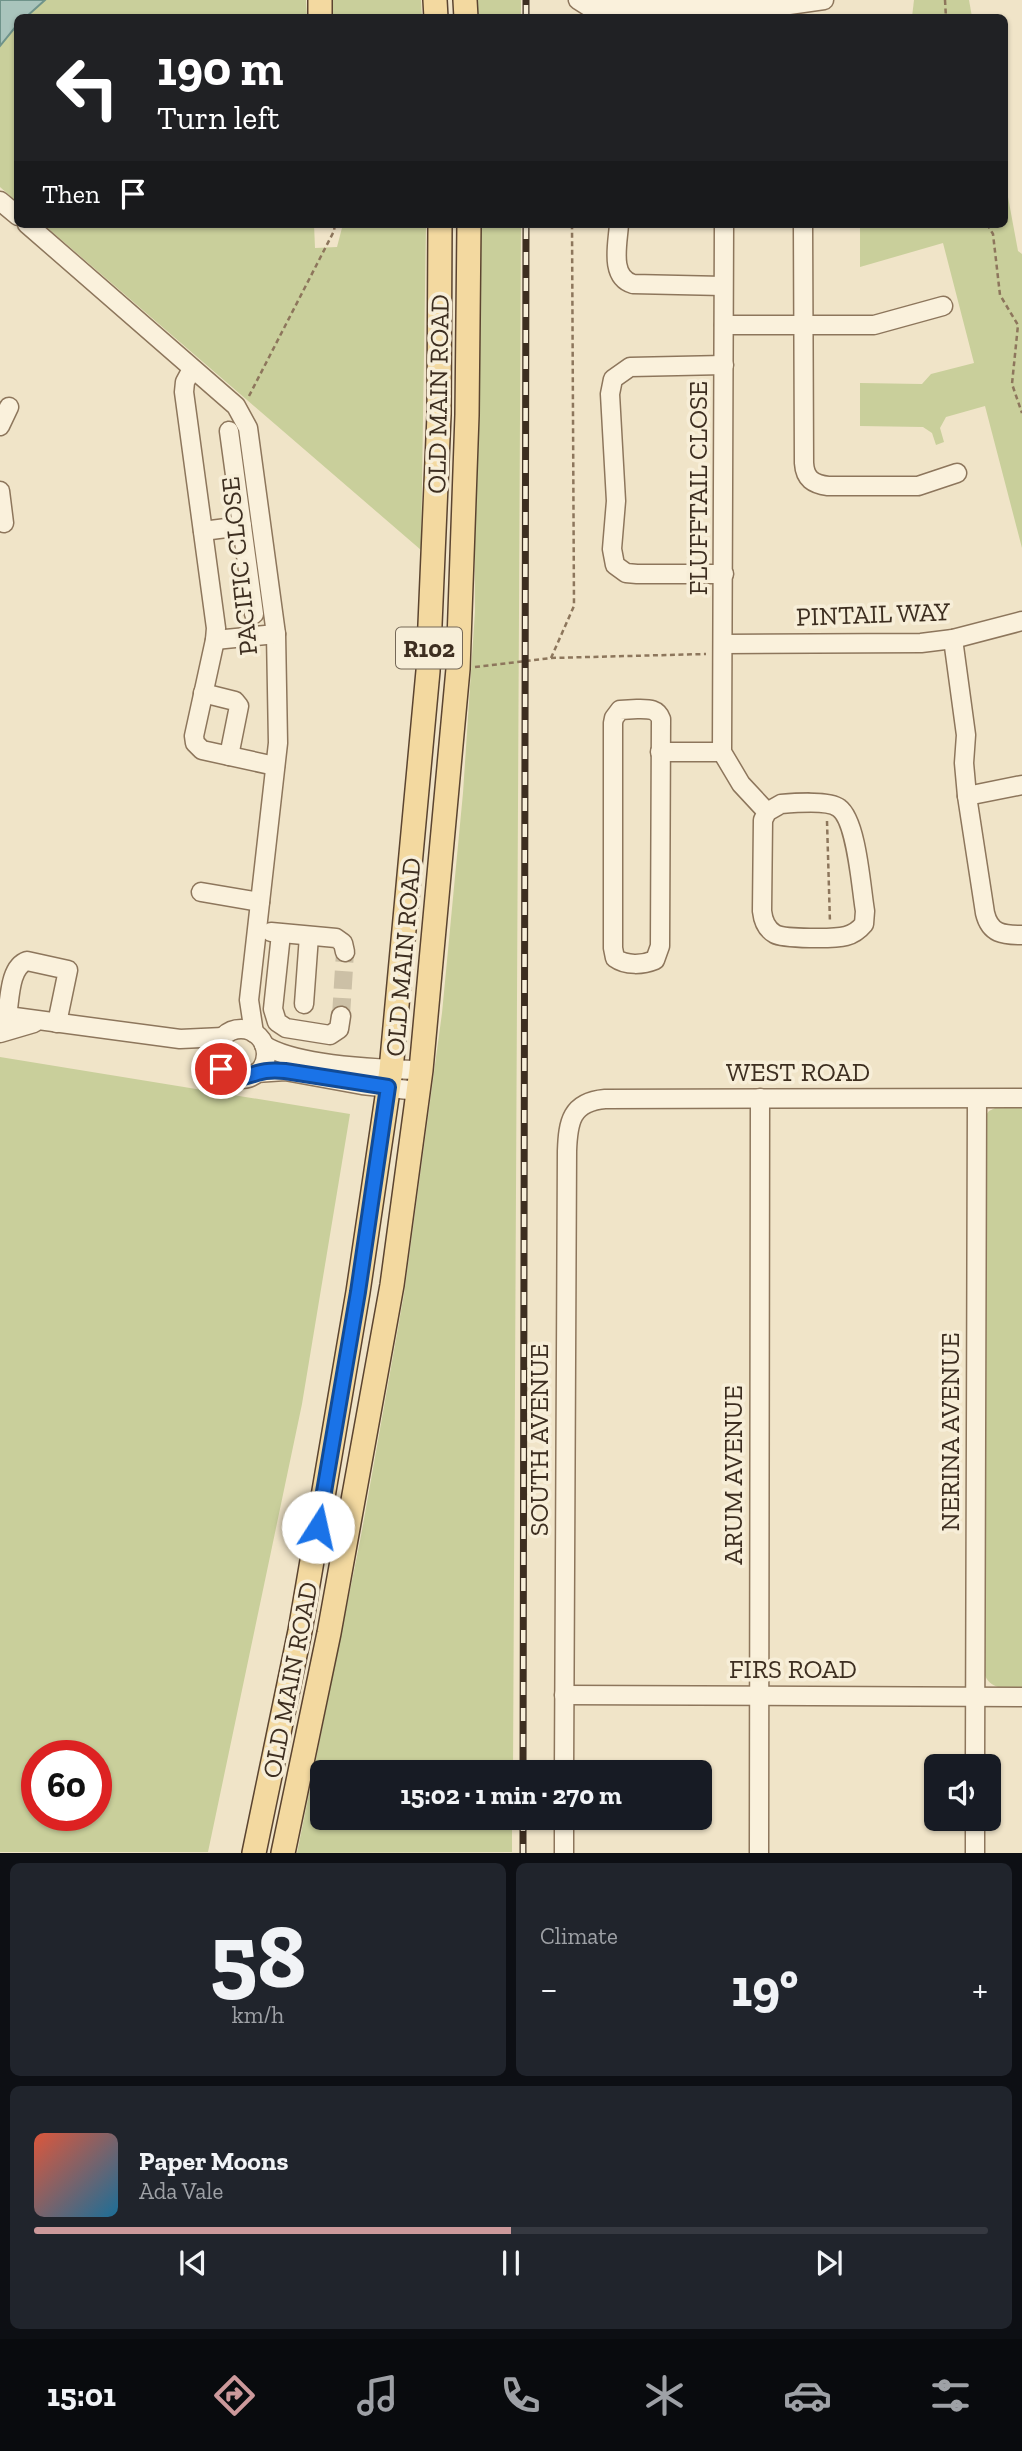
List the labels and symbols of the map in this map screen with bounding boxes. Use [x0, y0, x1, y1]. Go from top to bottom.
street label: OLD MAIN ROAD [420, 294, 456, 494]
street label: FLUFFTAIL CLOSE [682, 381, 714, 595]
street label: PACIFIC CLOSE [214, 475, 264, 657]
street label: PINTAIL WAY [795, 595, 951, 633]
road number: R102 [396, 628, 462, 668]
street label: OLD MAIN ROAD [378, 856, 428, 1058]
pin [191, 1039, 251, 1099]
street label: WEST ROAD [726, 1056, 870, 1088]
street label: NERINA AVENUE [934, 1332, 966, 1532]
street label: SOUTH AVENUE [523, 1344, 555, 1536]
street label: ARUM AVENUE [717, 1385, 749, 1565]
position arrow [281, 1490, 355, 1564]
street label: OLD MAIN ROAD [255, 1579, 325, 1781]
street label: FIRS ROAD [729, 1653, 857, 1685]
speed limit sign: 60 [21, 1740, 112, 1831]

